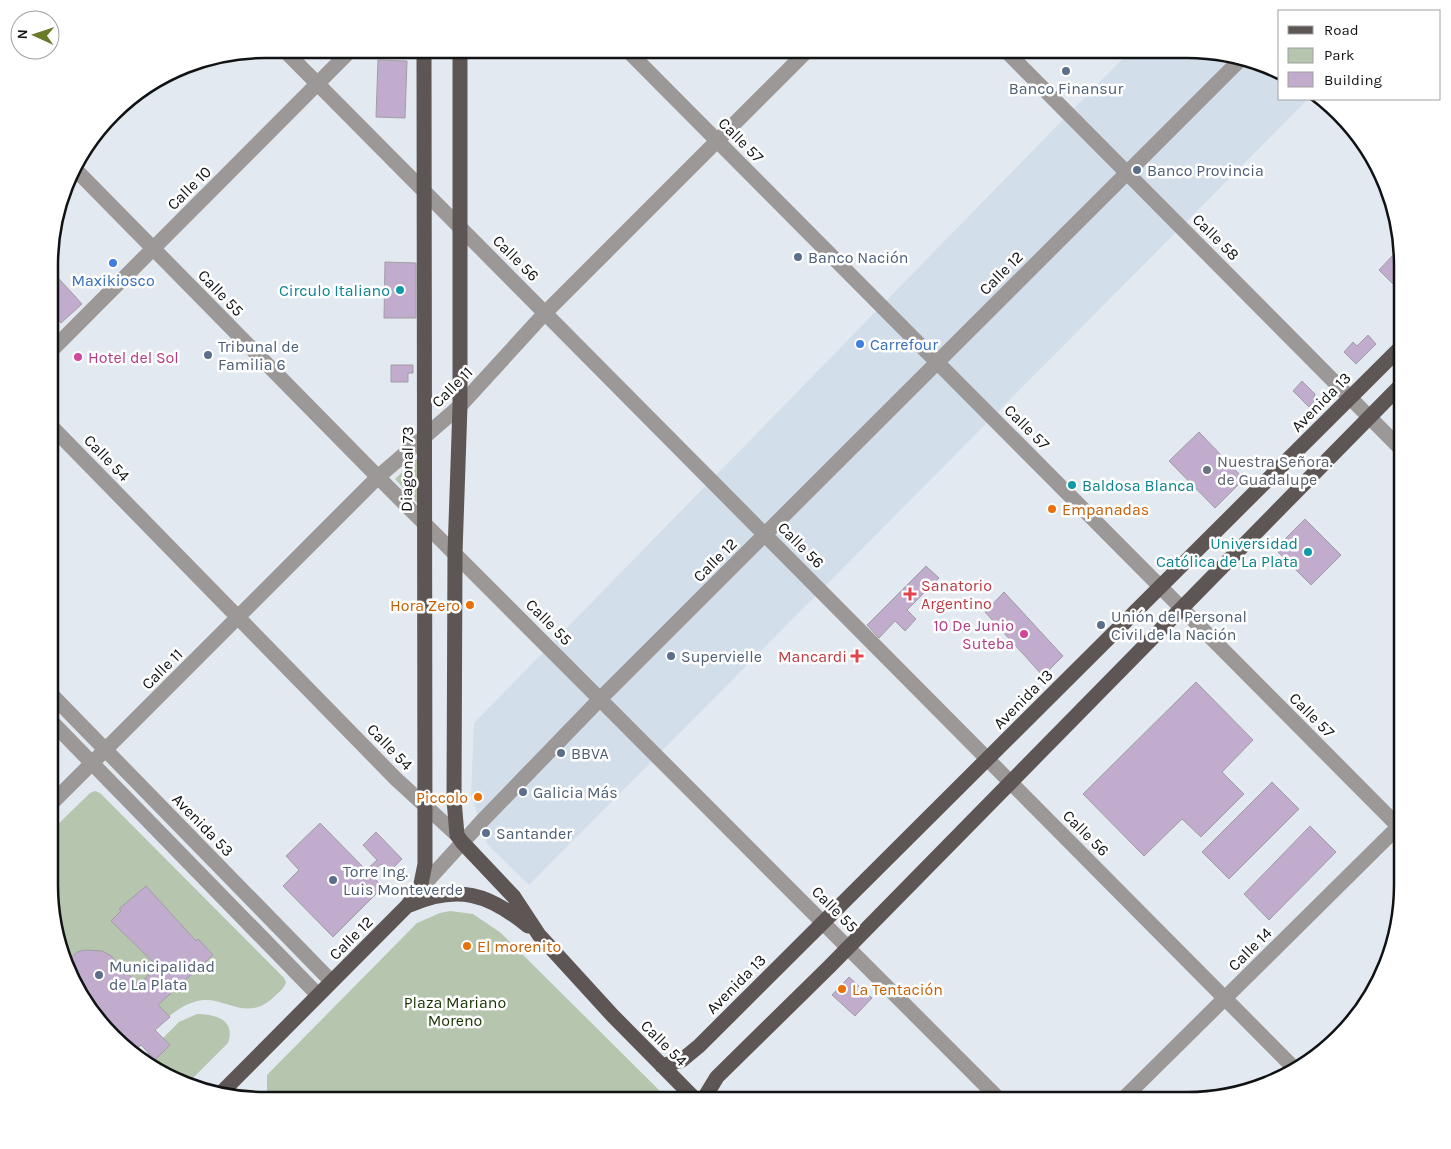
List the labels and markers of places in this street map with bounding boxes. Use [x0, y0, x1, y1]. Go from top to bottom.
marker: Banco Finansur [1060, 65, 1072, 77]
place label: Banco Finansur [1009, 79, 1123, 98]
place label: Banco Provincia [1147, 161, 1264, 180]
marker: Banco Provincia [1131, 164, 1143, 176]
place label: Banco Nación [808, 248, 908, 267]
marker: Banco Nación [792, 251, 804, 263]
marker: Maxikiosco [107, 257, 119, 269]
place label: Maxikiosco [71, 271, 155, 290]
place label: Circulo Italiano [279, 281, 390, 300]
marker: Circulo Italiano [394, 284, 406, 296]
place label: Carrefour [870, 335, 938, 354]
place label: Tribunal de Familia 6 [218, 337, 299, 374]
marker: Carrefour [854, 338, 866, 350]
place label: Hotel del Sol [88, 348, 179, 367]
marker: Tribunal de Familia 6 [202, 349, 214, 361]
marker: Hotel del Sol [72, 351, 84, 363]
place label: Nuestra Señora. de Guadalupe [1217, 452, 1333, 489]
marker: Nuestra Señora. de Guadalupe [1201, 464, 1213, 476]
place label: Baldosa Blanca [1082, 476, 1194, 495]
marker: Baldosa Blanca [1066, 479, 1078, 491]
place label: Empanadas [1062, 500, 1149, 519]
marker: Empanadas [1046, 503, 1058, 515]
place label: Universidad Católica de La Plata [1156, 534, 1298, 571]
marker: Universidad Católica de La Plata [1302, 546, 1314, 558]
place label: Sanatorio Argentino [921, 576, 992, 613]
marker: Sanatorio Argentino [903, 587, 917, 601]
place label: Hora Zero [390, 596, 460, 615]
marker: Hora Zero [464, 599, 476, 611]
place label: Unión del Personal Civil de la Nación [1111, 607, 1247, 644]
place label: 10 De Junio Suteba [934, 616, 1014, 653]
marker: Unión del Personal Civil de la Nación [1095, 619, 1107, 631]
marker: 10 De Junio Suteba [1018, 628, 1030, 640]
place label: Supervielle [681, 647, 762, 666]
place label: Mancardi [778, 647, 847, 666]
marker: Supervielle [665, 650, 677, 662]
marker: Mancardi [851, 650, 863, 662]
place label: BBVA [571, 744, 609, 763]
marker: BBVA [555, 747, 567, 759]
place label: Galicia Más [533, 783, 618, 802]
marker: Galicia Más [517, 786, 529, 798]
place label: Piccolo [416, 788, 468, 807]
marker: Piccolo [472, 791, 484, 803]
place label: Santander [496, 824, 572, 843]
marker: Santander [480, 827, 492, 839]
place label: Torre Ing. Luis Monteverde [343, 862, 463, 899]
marker: Torre Ing. Luis Monteverde [327, 874, 339, 886]
place label: El morenito [477, 937, 561, 956]
marker: El morenito [461, 940, 473, 952]
place label: Municipalidad de La Plata [109, 957, 215, 994]
marker: Municipalidad de La Plata [93, 969, 105, 981]
place label: La Tentación [852, 980, 943, 999]
marker: La Tentación [836, 983, 848, 995]

